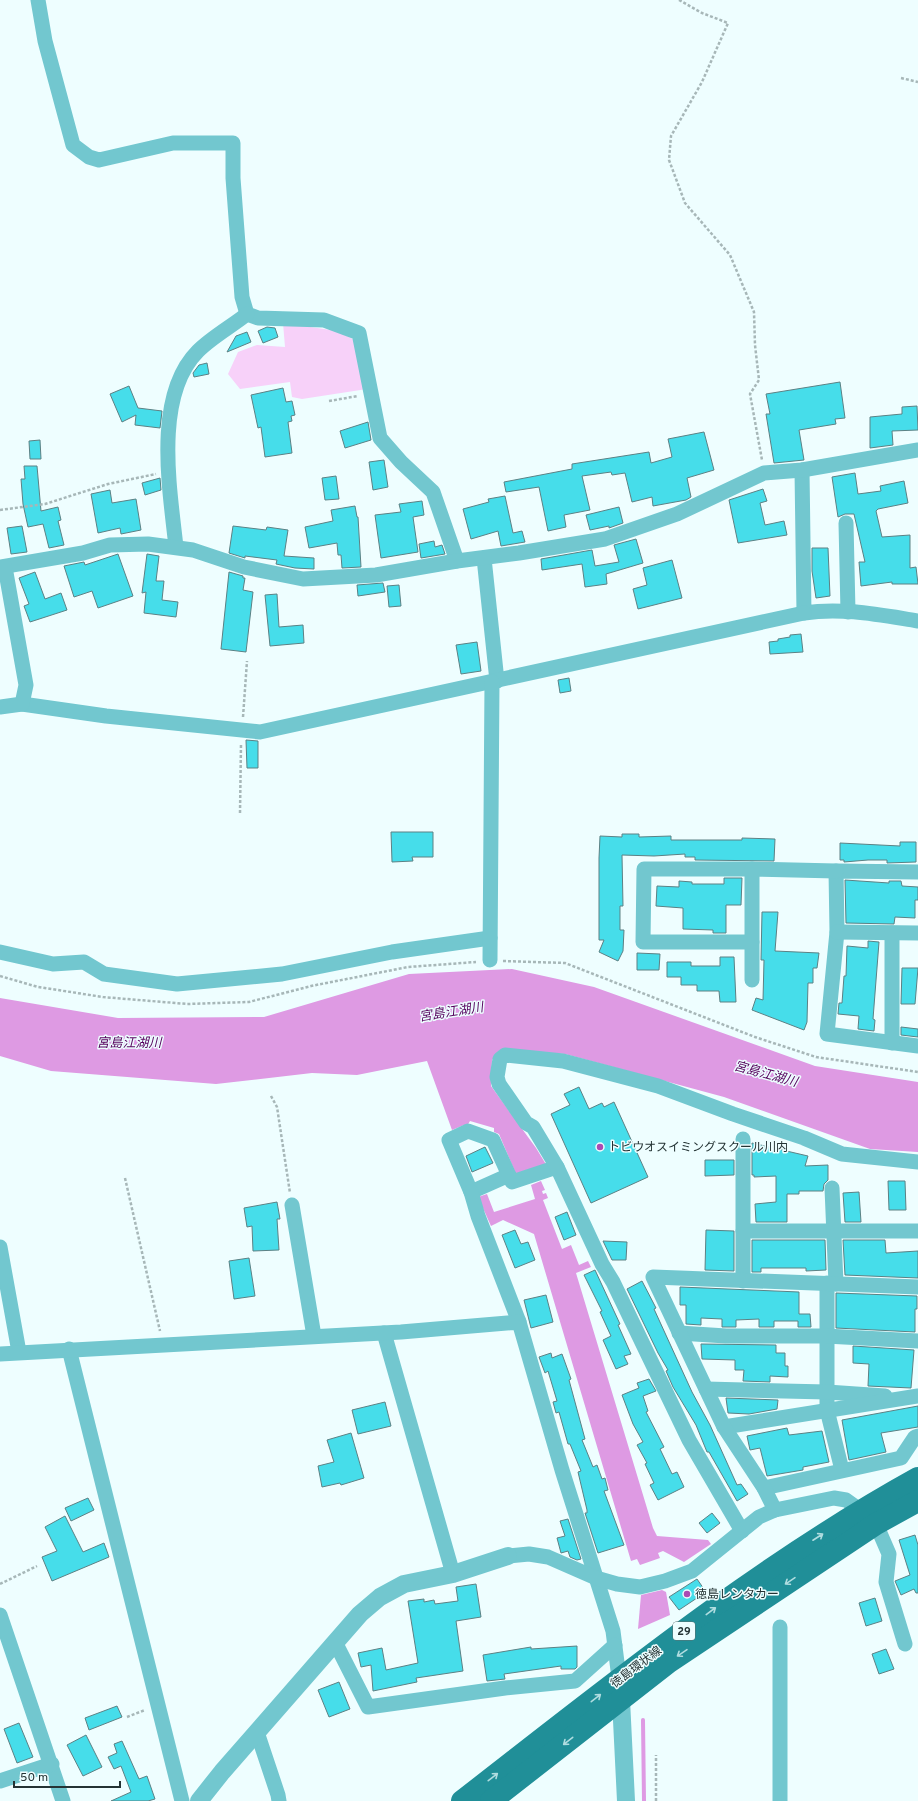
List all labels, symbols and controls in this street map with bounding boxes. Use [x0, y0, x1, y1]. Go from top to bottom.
water label: 宮島江湖川 [418, 1000, 487, 1026]
water label: 宮島江湖川 [96, 1036, 163, 1052]
water label: 宮島江湖川 [732, 1059, 801, 1092]
place label: トビウオスイミングスクール川内 [608, 1140, 788, 1156]
marker: トビウオスイミングスクール川内 [595, 1142, 605, 1152]
one-way arrow [812, 1533, 823, 1541]
one-way arrow [785, 1577, 796, 1585]
place label: 徳島レンタカー [695, 1587, 779, 1603]
marker: 徳島レンタカー [682, 1589, 692, 1599]
one-way arrow [705, 1607, 716, 1616]
road number: 29 [673, 1622, 695, 1640]
street label: 徳島環状線 [608, 1643, 665, 1692]
one-way arrow [677, 1649, 688, 1657]
one-way arrow [590, 1693, 601, 1702]
one-way arrow [562, 1736, 573, 1745]
scale bar [14, 1763, 120, 1789]
text: 50 m [20, 1770, 48, 1786]
one-way arrow [487, 1773, 498, 1781]

